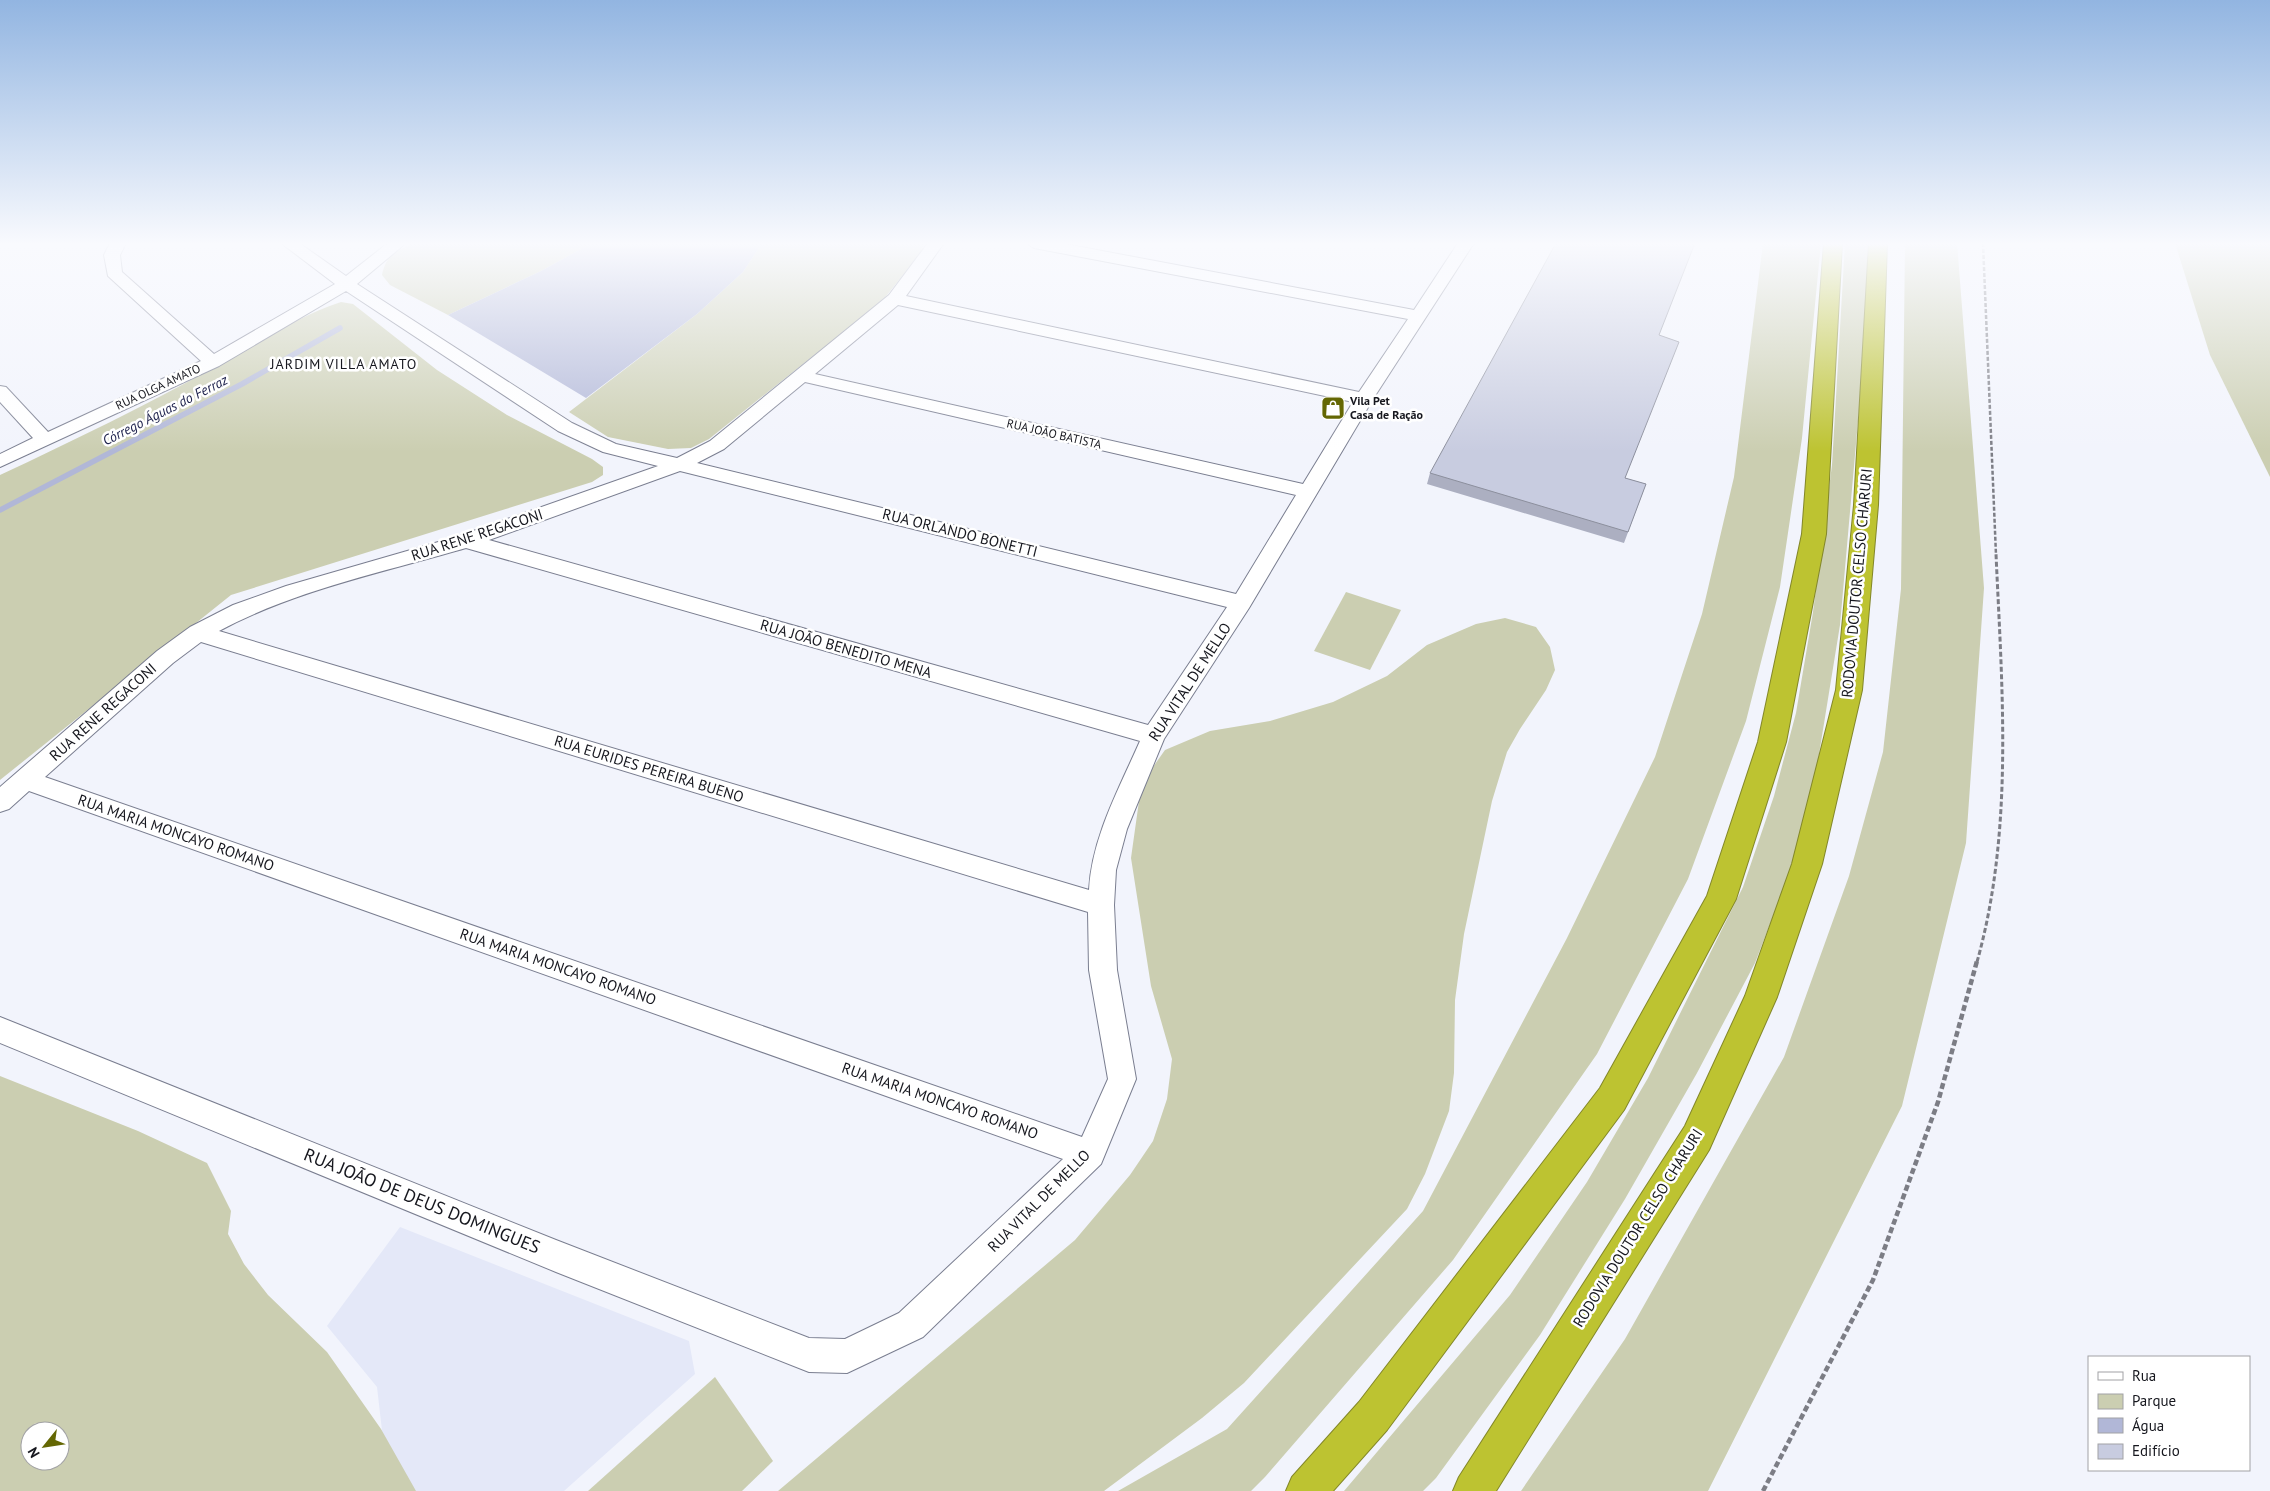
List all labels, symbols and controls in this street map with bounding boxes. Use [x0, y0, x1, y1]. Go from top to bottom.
district label: JARDIM VILLA AMATO [270, 355, 417, 373]
street label: RUA OLGA AMATO [113, 360, 203, 413]
water label: Córrego Águas do Ferraz [99, 370, 232, 449]
place label: Vila Pet Casa de Ração [1349, 393, 1424, 422]
shop icon: Vila Pet Casa de Ração [1320, 395, 1346, 421]
street label: RUA JOÃO BATISTA [1005, 415, 1103, 452]
street label: RODOVIA DOUTOR CELSO CHARURI [1837, 468, 1876, 698]
street label: RUA RENE REGACONI [409, 504, 545, 565]
street label: RUA ORLANDO BONETTI [881, 504, 1040, 561]
street label: RUA JOÃO BENEDITO MENA [758, 615, 934, 682]
street label: RUA VITAL DE MELLO [1144, 619, 1235, 744]
street label: RUA RENE REGACONI [45, 659, 160, 765]
street label: RUA EURIDES PEREIRA BUENO [552, 731, 746, 806]
street label: RUA MARIA MONCAYO ROMANO [75, 790, 277, 875]
street label: RUA MARIA MONCAYO ROMANO [457, 924, 659, 1009]
street label: RUA MARIA MONCAYO ROMANO [839, 1058, 1041, 1143]
street label: RODOVIA DOUTOR CELSO CHARURI [1569, 1125, 1707, 1330]
street label: RUA JOÃO DE DEUS DOMINGUES [301, 1143, 544, 1259]
street label: RUA VITAL DE MELLO [983, 1145, 1094, 1256]
legend [2088, 1356, 2250, 1471]
text: Rua [2132, 1366, 2156, 1385]
text: Parque [2132, 1391, 2176, 1410]
text: Água [2132, 1416, 2164, 1435]
north arrow [20, 1421, 70, 1471]
text: Edifício [2132, 1441, 2180, 1460]
text: N [24, 1444, 44, 1461]

